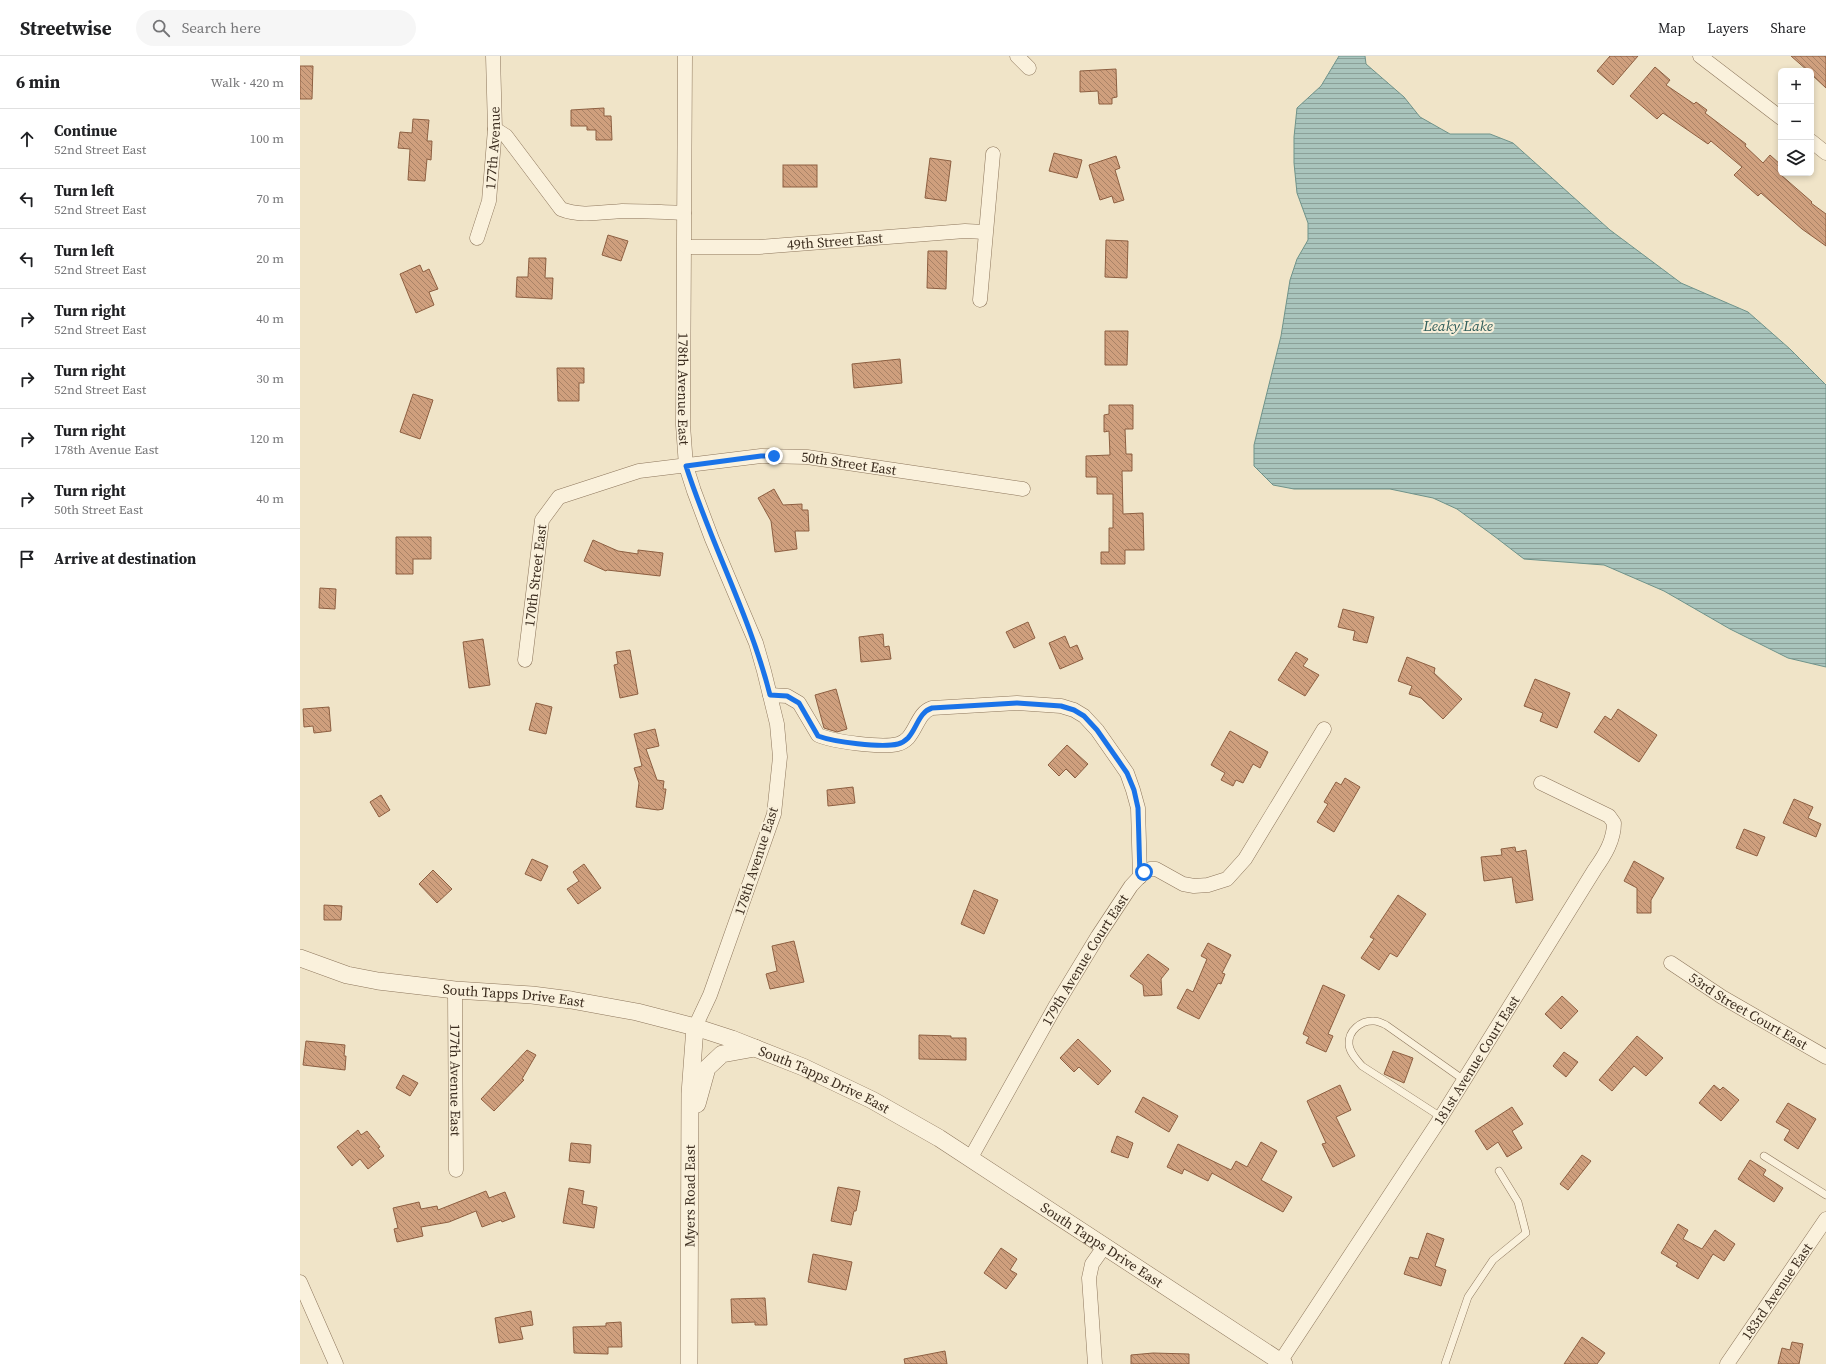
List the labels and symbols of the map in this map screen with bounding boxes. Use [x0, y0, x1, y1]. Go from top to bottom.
street label: 177th Avenue [480, 106, 505, 190]
street label: 49th Street East [786, 227, 884, 255]
water label: Leaky Lake [1422, 315, 1493, 336]
street label: 178th Avenue East [673, 333, 694, 446]
route end [765, 447, 783, 465]
street label: 50th Street East [801, 447, 898, 480]
street label: 170th Street East [519, 523, 551, 628]
street label: 178th Avenue East [729, 804, 783, 918]
route start [1135, 863, 1153, 881]
street label: 179th Avenue Court East [1037, 890, 1133, 1029]
street label: 53rd Street Court East [1685, 968, 1812, 1055]
street label: South Tapps Drive East [442, 979, 587, 1012]
street label: 181st Avenue Court East [1429, 991, 1524, 1129]
street label: 177th Avenue East [445, 1024, 466, 1137]
street label: South Tapps Drive East [756, 1040, 894, 1118]
street label: Myers Road East [679, 1144, 700, 1247]
street label: South Tapps Drive East [1037, 1197, 1167, 1292]
street label: 183rd Avenue East [1736, 1238, 1817, 1344]

